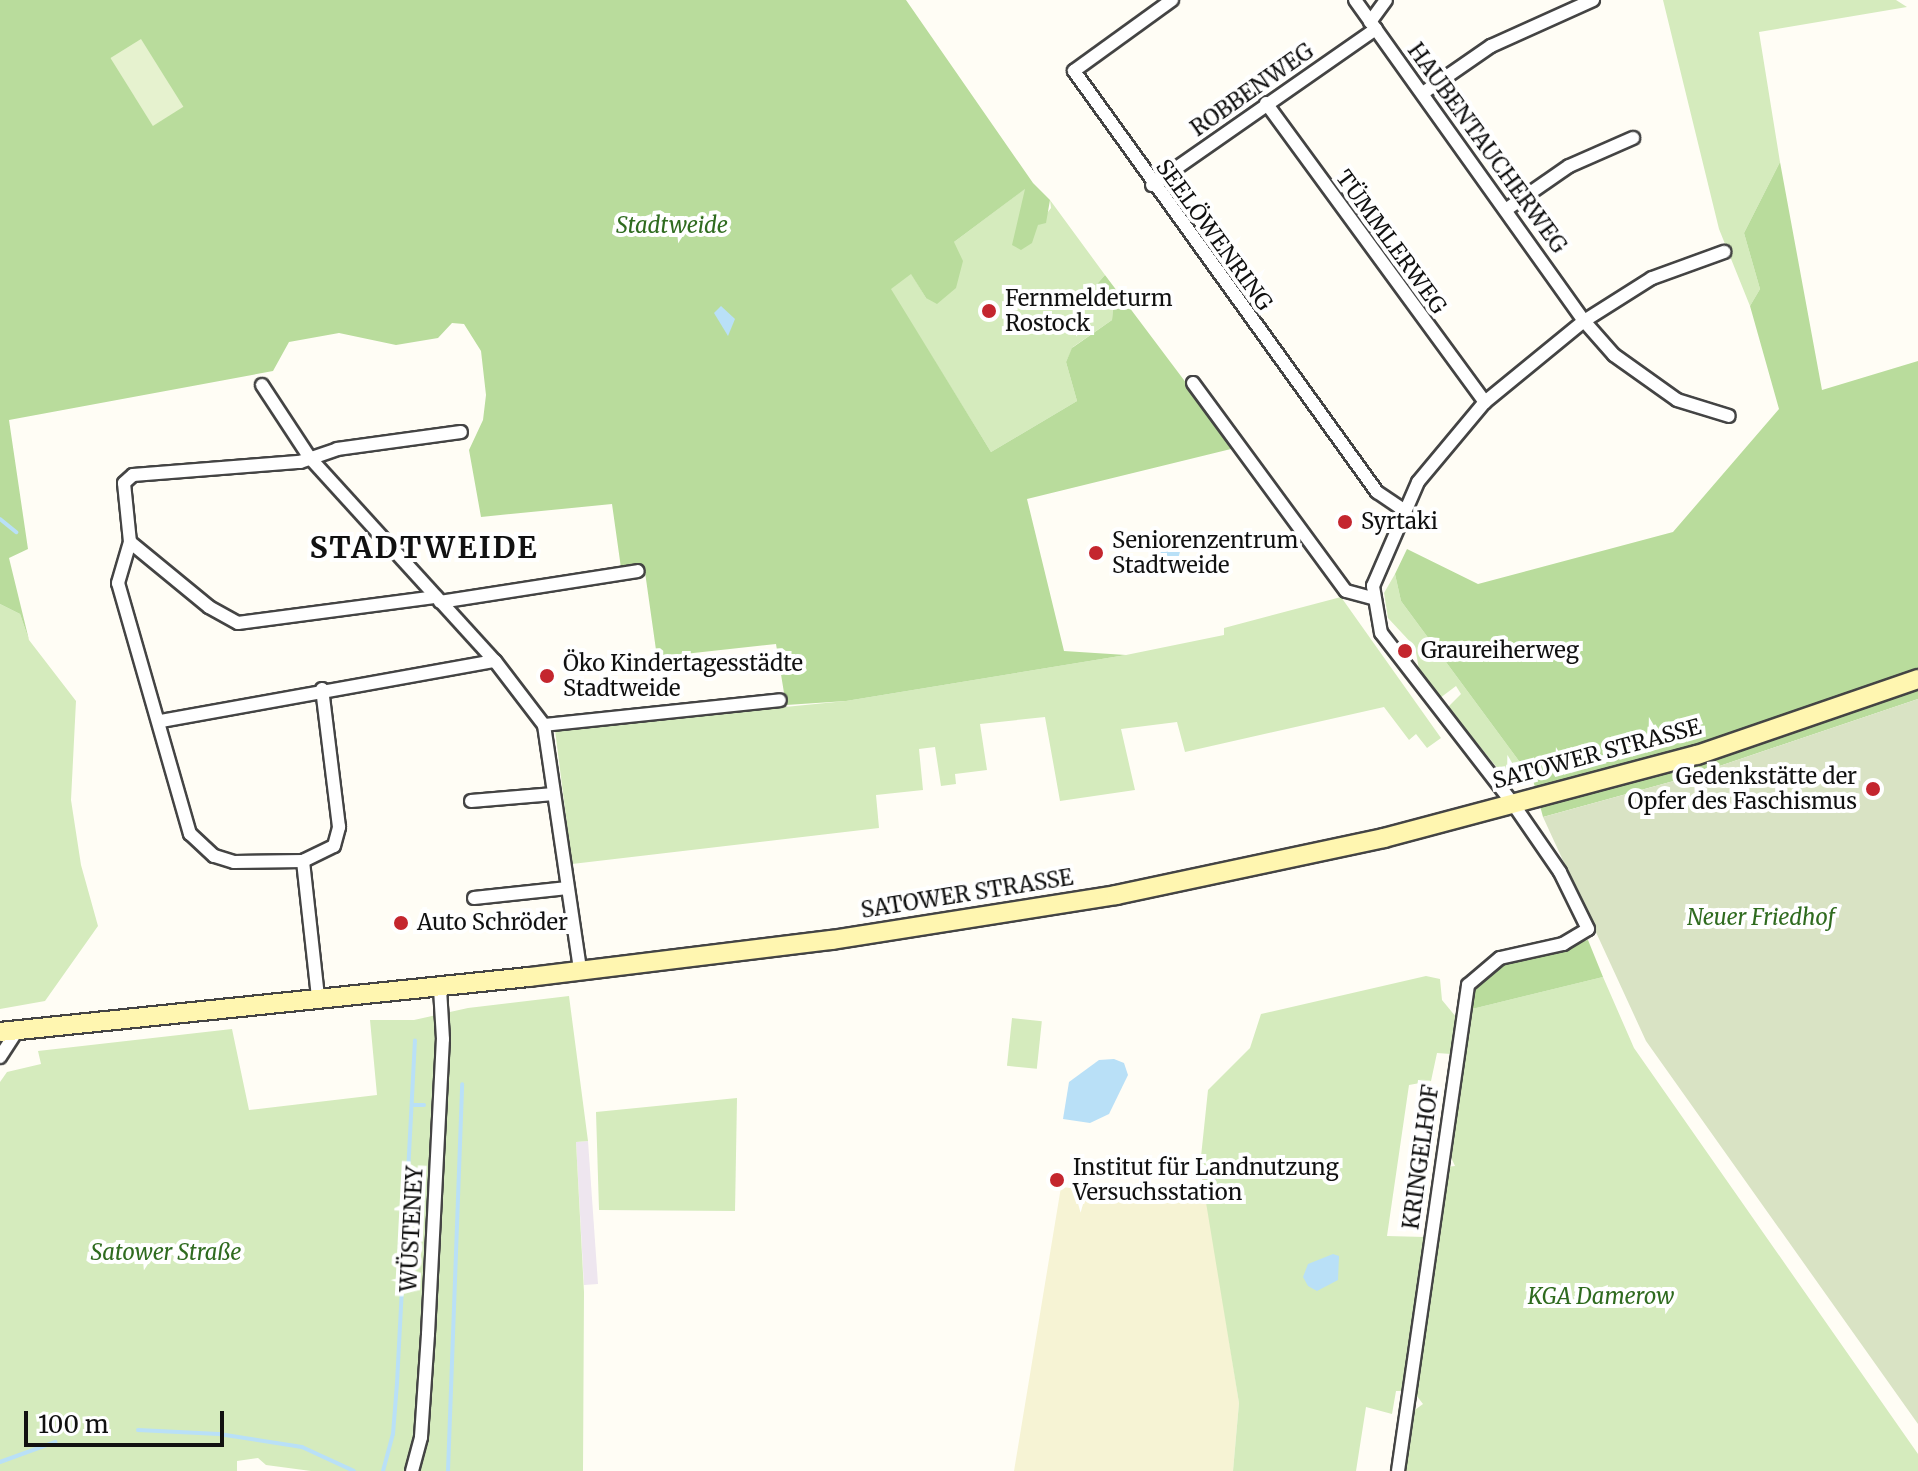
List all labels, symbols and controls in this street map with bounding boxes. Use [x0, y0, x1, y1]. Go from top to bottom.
street label: ROBBENWEG [1186, 38, 1318, 142]
street label: HAUBENTAUCHERWEG [1402, 38, 1572, 258]
street label: SEELÖWENRING [1150, 154, 1278, 316]
street label: TÜMMLERWEG [1330, 165, 1452, 319]
park label: Stadtweide [616, 213, 728, 239]
place label: Fernmeldeturm Rostock [1005, 285, 1173, 336]
marker: Fernmeldeturm Rostock [980, 302, 998, 320]
place label: Syrtaki [1361, 509, 1438, 535]
marker: Syrtaki [1336, 513, 1354, 531]
place label: Seniorenzentrum Stadtweide [1112, 527, 1298, 578]
district label: STADTWEIDE [310, 529, 538, 565]
marker: Seniorenzentrum Stadtweide [1087, 544, 1105, 562]
place label: Graureiherweg [1421, 638, 1579, 664]
marker: Graureiherweg [1396, 642, 1414, 660]
place label: Öko Kindertagesstädte Stadtweide [563, 650, 803, 702]
marker: Öko Kindertagesstädte Stadtweide [538, 667, 556, 685]
street label: SATOWER STRASSE [1490, 713, 1704, 795]
place label: Gedenkstätte der Opfer des Faschismus [1627, 763, 1857, 814]
marker: Gedenkstätte der Opfer des Faschismus [1864, 780, 1882, 798]
street label: SATOWER STRASSE [859, 864, 1075, 924]
park label: Neuer Friedhof [1687, 905, 1835, 931]
place label: Auto Schröder [417, 910, 568, 936]
marker: Auto Schröder [392, 914, 410, 932]
street label: KRINGELHOF [1398, 1083, 1444, 1231]
place label: Institut für Landnutzung Versuchsstation [1073, 1154, 1339, 1206]
street label: WÜSTENEY [396, 1165, 428, 1293]
marker: Institut für Landnutzung Versuchsstation [1048, 1171, 1066, 1189]
park label: Satower Straße [90, 1240, 242, 1266]
park label: KGA Damerow [1528, 1284, 1674, 1310]
scale bar [28, 1395, 228, 1445]
text: 100 m [38, 1409, 108, 1440]

